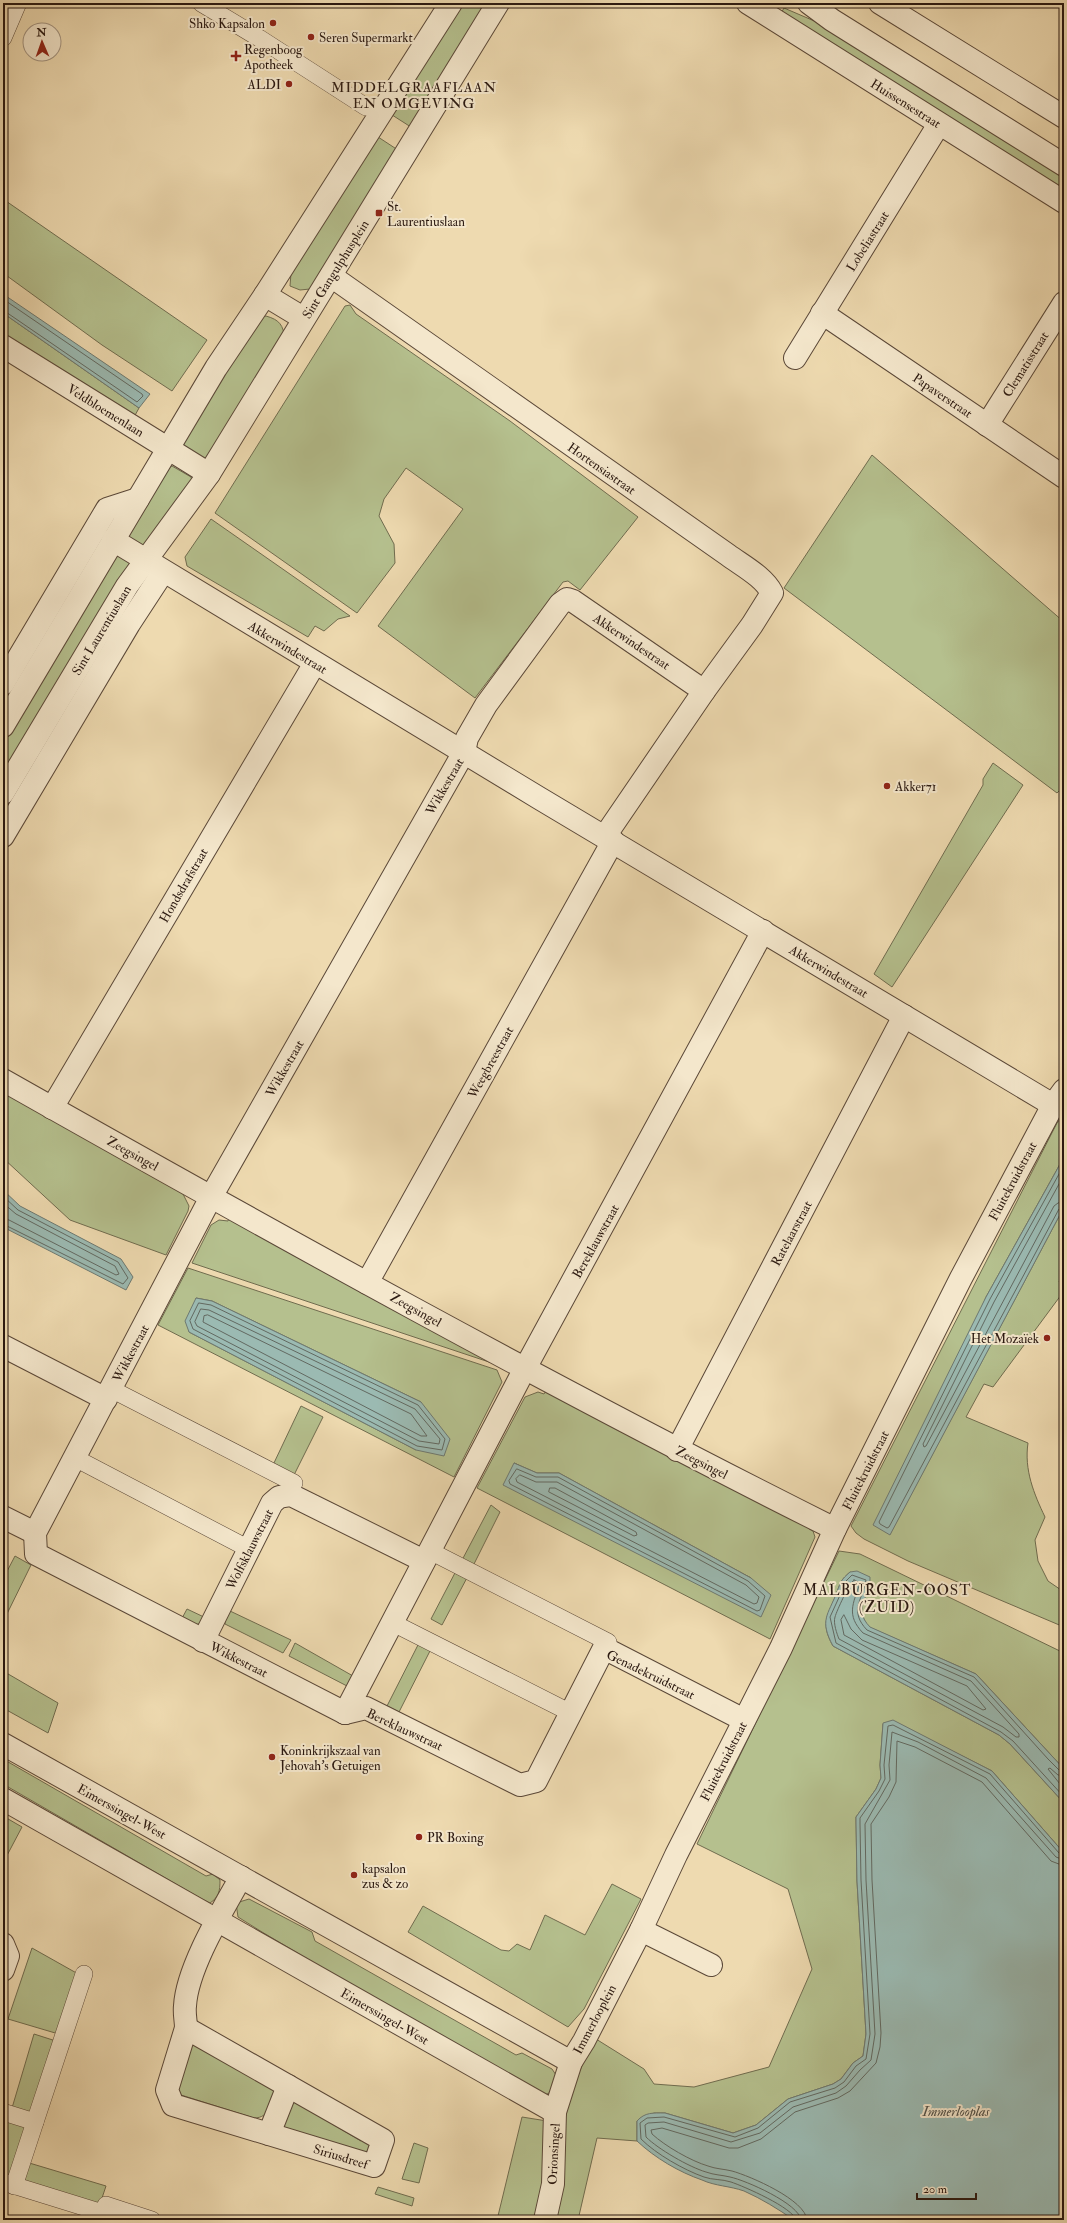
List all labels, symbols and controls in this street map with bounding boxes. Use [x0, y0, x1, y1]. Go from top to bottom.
place label: Shko Kapsalon [189, 16, 265, 33]
marker: Shko Kapsalon [268, 18, 278, 28]
north arrow [22, 22, 62, 62]
text: N [36, 26, 48, 39]
place label: Seren Supermarkt [319, 30, 413, 47]
marker: Seren Supermarkt [306, 32, 316, 42]
place label: Regenboog Apotheek [243, 42, 303, 74]
marker: Regenboog Apotheek [231, 51, 241, 61]
street label: Huissensestraat [867, 76, 944, 132]
place label: ALDI [247, 77, 281, 93]
marker: ALDI [284, 79, 294, 89]
district label: MIDDELGRAAFLAAN EN OMGEVING [331, 79, 497, 112]
place label: St. Laurentiuslaan [387, 199, 465, 230]
marker: St. Laurentiuslaan [374, 208, 384, 218]
street label: Lobeliastraat [843, 208, 893, 275]
street label: Sint Gangulphusplein [299, 217, 374, 322]
street label: Clematisstraat [999, 329, 1052, 400]
street label: Papaverstraat [909, 370, 975, 422]
street label: Veldbloemenlaan [64, 381, 147, 441]
street label: Hortensiastraat [564, 439, 639, 498]
street label: Sint Laurentiuslaan [69, 582, 135, 678]
street label: Akkerwindestraat [589, 610, 673, 673]
street label: Akkerwindestraat [244, 618, 330, 678]
street label: Wikkestraat [422, 755, 467, 819]
place label: Akker71 [894, 779, 937, 795]
marker: Akker71 [882, 781, 892, 791]
street label: Hondsdrafstraat [156, 845, 212, 926]
street label: Akkerwindestraat [785, 942, 871, 1002]
street label: Weegbreestraat [464, 1024, 517, 1102]
street label: Wikkestraat [262, 1037, 307, 1101]
street label: Zeegsingel [104, 1133, 162, 1175]
street label: Fluitekruidstraat [985, 1139, 1040, 1224]
street label: Ratelaarstraat [768, 1198, 816, 1269]
street label: Bereklauwstraat [569, 1202, 623, 1281]
street label: Zeegsingel [387, 1289, 445, 1331]
street label: Wikkestraat [109, 1322, 153, 1386]
place label: Het Mozaïek [971, 1331, 1040, 1347]
marker: Het Mozaïek [1042, 1333, 1052, 1343]
street label: Fluitekruidstraat [839, 1428, 893, 1513]
street label: Zeegsingel [673, 1443, 731, 1483]
street label: Wolfsklauwstraat [222, 1506, 277, 1593]
district label: MALBURGEN-OOST (ZUID) [803, 1581, 971, 1617]
street label: Wikkestraat [206, 1638, 270, 1681]
street label: Genadekruidstraat [604, 1647, 697, 1703]
street label: Bereklauwstraat [364, 1705, 445, 1755]
street label: Fluitekruidstraat [697, 1719, 751, 1804]
place label: Koninkrijkszaal van Jehovah's Getuigen [279, 1743, 381, 1774]
marker: Koninkrijkszaal van Jehovah's Getuigen [267, 1752, 277, 1762]
street label: Eimerssingel-West [74, 1781, 169, 1843]
place label: PR Boxing [427, 1830, 484, 1846]
marker: PR Boxing [414, 1832, 424, 1842]
place label: kapsalon zus & zo [362, 1861, 408, 1892]
marker: kapsalon zus & zo [349, 1870, 359, 1880]
street label: Immerlooplein [570, 1982, 621, 2058]
street label: Eimerssingel-West [338, 1985, 431, 2049]
water label: Immerlooplas [922, 2103, 991, 2120]
street label: Orionsingel [544, 2122, 564, 2185]
street label: Siriusdreef [311, 2141, 372, 2173]
scale bar [917, 2175, 976, 2201]
text: 20 m [923, 2182, 948, 2197]

